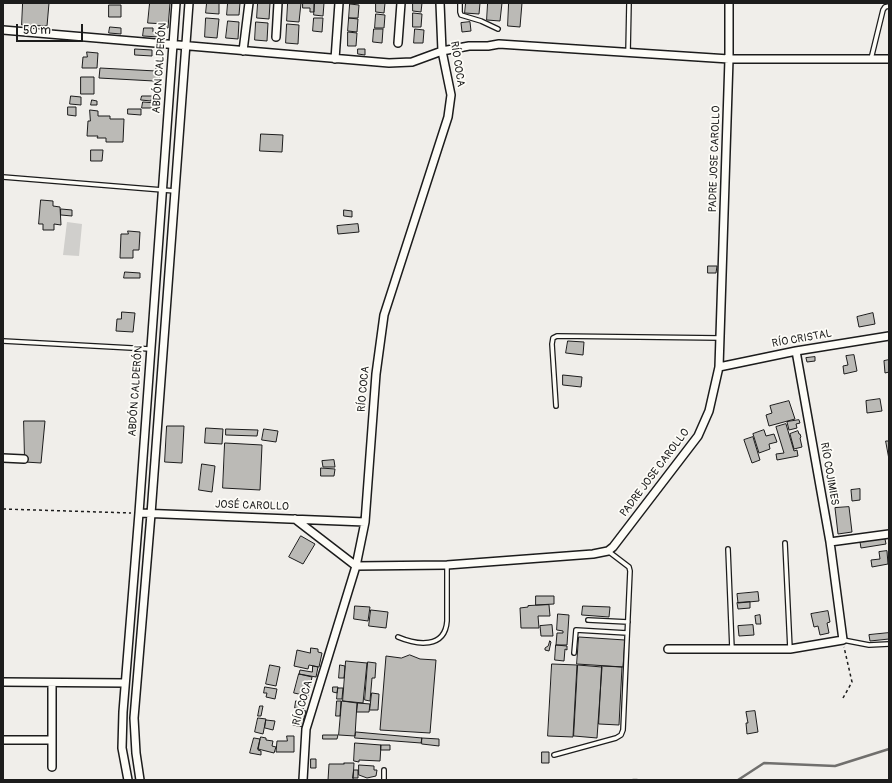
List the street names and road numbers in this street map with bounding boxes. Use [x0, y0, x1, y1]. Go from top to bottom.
street label: ABDÓN CALDERÓN [150, 22, 170, 114]
street label: RÍO COCA [447, 40, 467, 88]
street label: PADRE JOSE CAROLLO [707, 105, 723, 213]
street label: RÍO CRISTAL [771, 327, 833, 351]
street label: ABDÓN CALDERÓN [126, 345, 146, 437]
street label: RÍO COCA [355, 365, 373, 413]
street label: PADRE JOSE CAROLLO [618, 426, 692, 520]
street label: RÍO COJIMIES [817, 441, 841, 507]
street label: JOSÉ CAROLLO [215, 498, 289, 514]
street label: RÍO COCA [290, 679, 316, 727]

